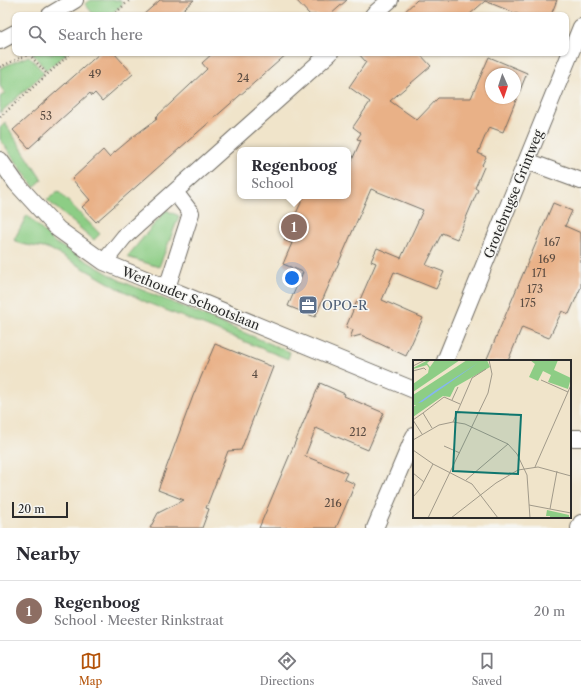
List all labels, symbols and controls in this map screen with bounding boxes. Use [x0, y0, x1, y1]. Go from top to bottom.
search box [12, 12, 569, 56]
icon: search [26, 23, 48, 45]
text: Search here [58, 25, 143, 44]
house number: 49 [89, 67, 101, 81]
north arrow [485, 68, 521, 104]
house number: 24 [237, 71, 249, 85]
house number: 53 [40, 109, 52, 123]
street label: Grotebrugse Grintweg [480, 127, 546, 261]
popup [237, 147, 351, 199]
text: Regenboog [251, 156, 337, 175]
text: School [251, 175, 294, 191]
pin: 1 [281, 212, 307, 242]
house number: 167 [544, 235, 561, 249]
house number: 169 [538, 252, 556, 266]
street label: Wethouder Schootslaan [119, 263, 262, 333]
house number: 171 [532, 266, 547, 280]
your location [282, 268, 302, 288]
house number: 173 [527, 282, 543, 296]
office icon: OPO-R [297, 294, 319, 316]
house number: 175 [520, 296, 536, 310]
place label: OPO-R [322, 297, 369, 313]
inset map [413, 360, 571, 518]
house number: 4 [252, 367, 258, 381]
house number: 212 [349, 425, 367, 439]
house number: 216 [324, 496, 342, 510]
scale bar [12, 500, 68, 519]
text: 20 m [18, 502, 44, 516]
text: Nearby [16, 544, 80, 564]
text: Regenboog [54, 593, 140, 612]
text: 1 [26, 603, 32, 619]
text: 20 m [534, 603, 565, 619]
text: School · Meester Rinkstraat [54, 612, 224, 628]
tab: Map [79, 650, 102, 688]
tab: Directions [260, 650, 314, 688]
tab: Saved [472, 650, 502, 688]

